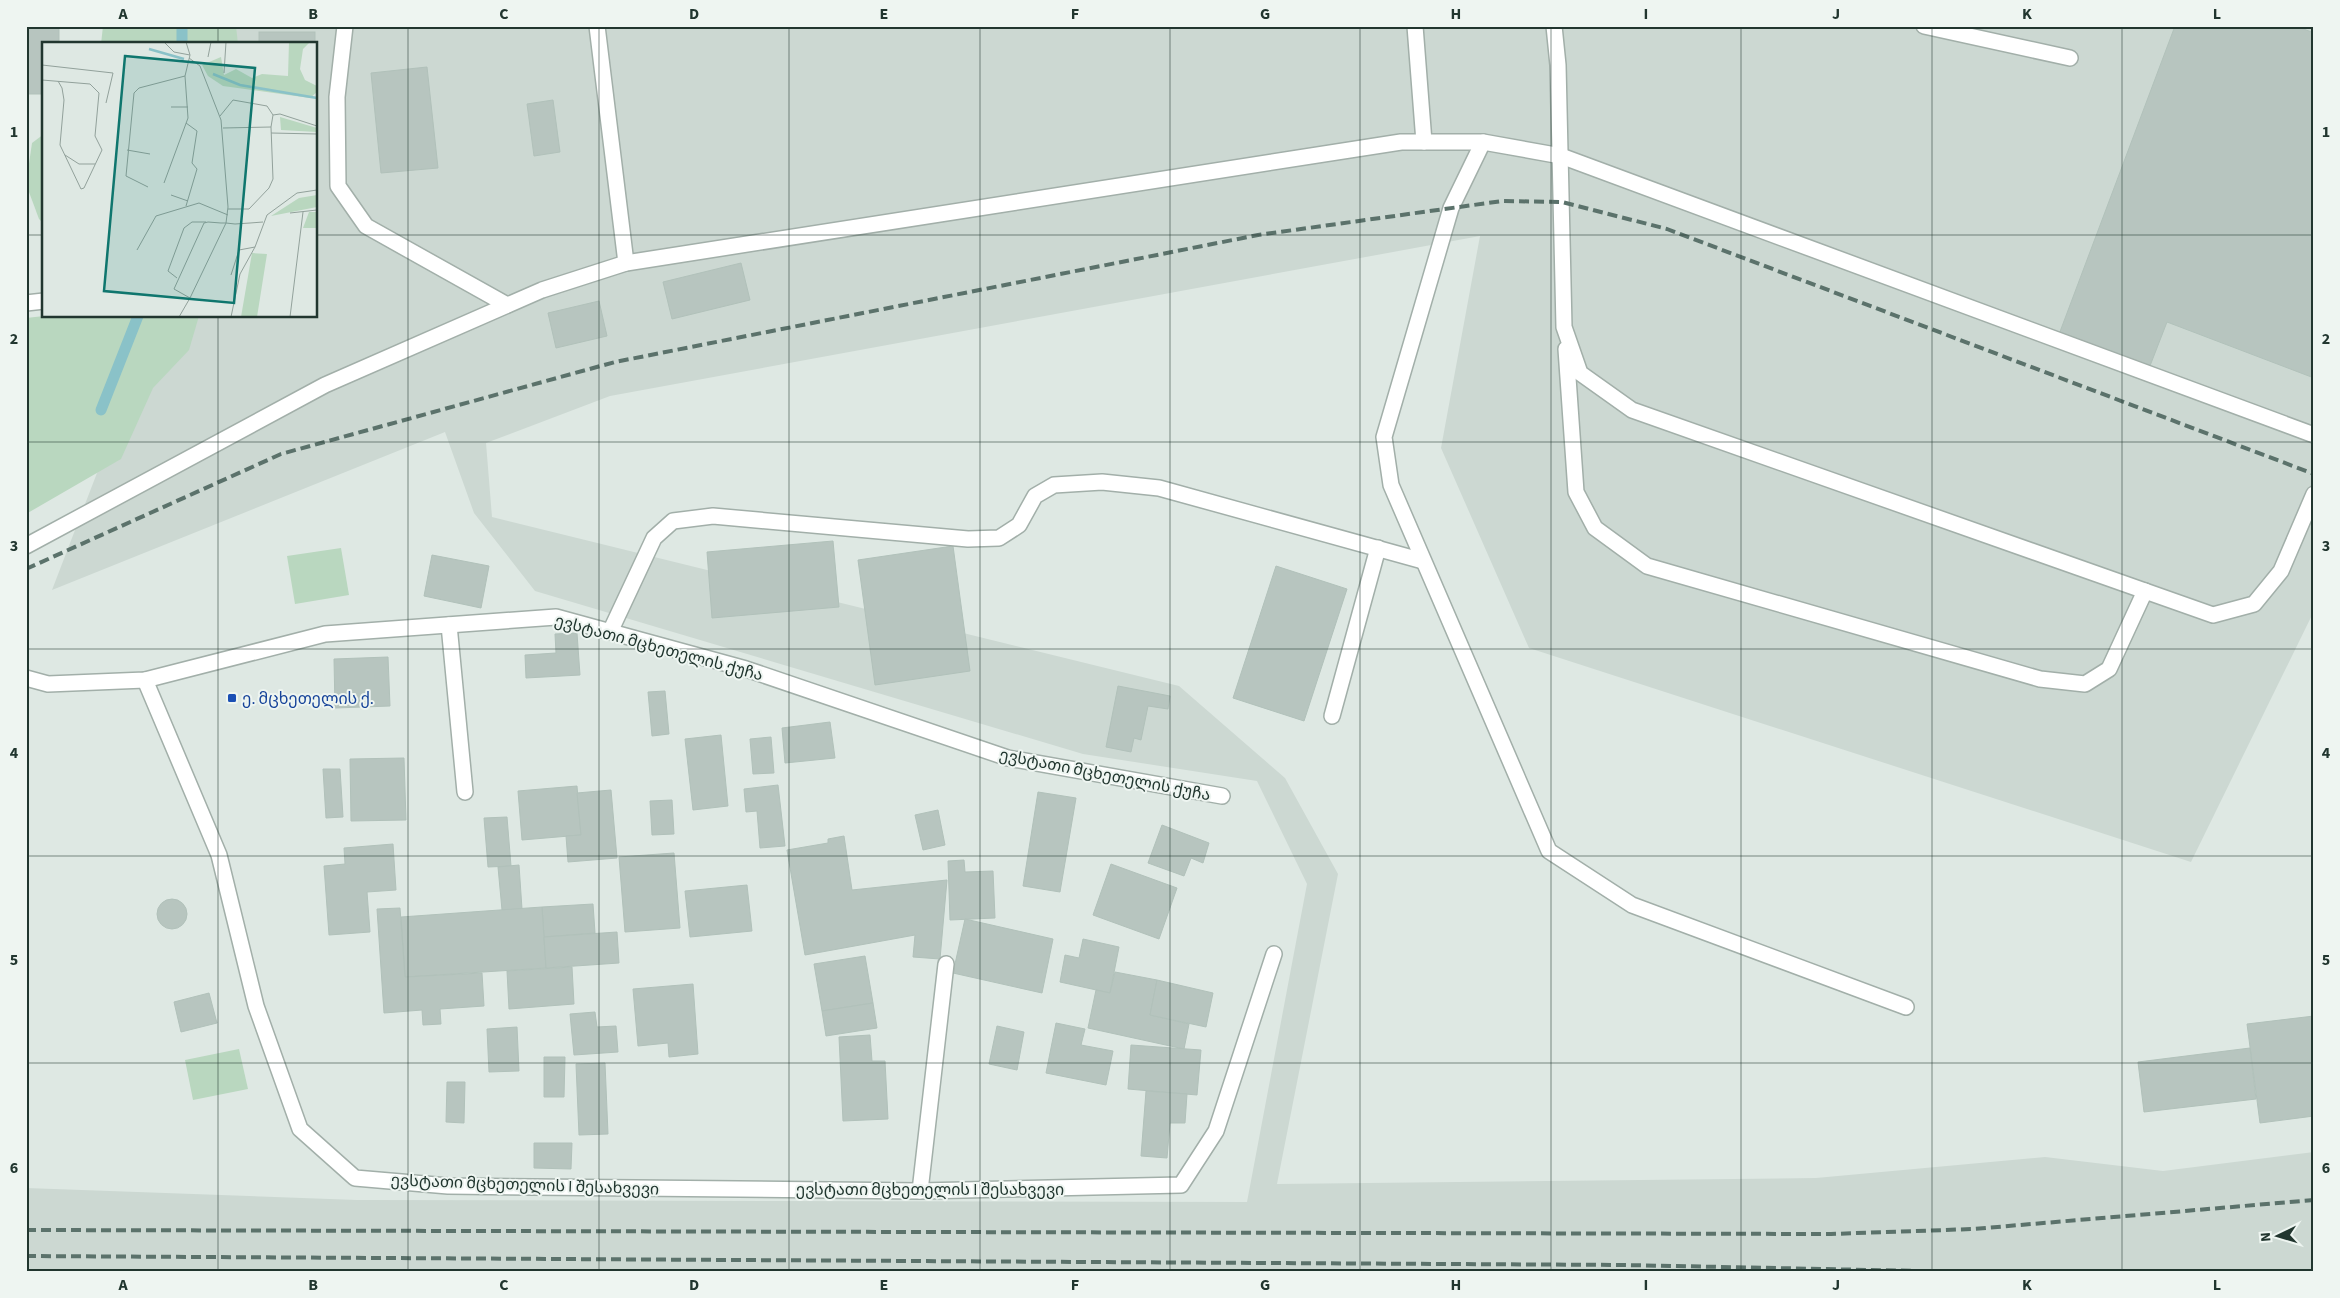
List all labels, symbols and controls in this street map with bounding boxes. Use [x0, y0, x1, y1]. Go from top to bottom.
text: A [117, 3, 128, 25]
text: B [308, 3, 318, 25]
text: C [499, 3, 509, 25]
text: D [689, 3, 699, 25]
text: E [880, 3, 888, 25]
text: F [1071, 3, 1079, 25]
text: G [1260, 3, 1270, 25]
text: H [1451, 3, 1461, 25]
text: I [1644, 3, 1648, 25]
text: J [1832, 3, 1840, 25]
text: K [2022, 3, 2032, 25]
text: L [2213, 3, 2221, 25]
inset map [42, 42, 318, 318]
text: 1 [10, 121, 18, 143]
text: 1 [2322, 121, 2330, 143]
text: 2 [10, 328, 18, 350]
text: 2 [2322, 328, 2330, 350]
text: 3 [10, 535, 18, 557]
text: 3 [2322, 535, 2330, 557]
street label: ევსტათი მცხეთელის ქუჩა [552, 610, 765, 686]
place label: ე. მცხეთელის ქ. [242, 688, 374, 710]
marker: ე. მცხეთელის ქ. [226, 692, 238, 704]
text: 4 [10, 742, 19, 764]
text: 4 [2322, 742, 2331, 764]
street label: ევსტათი მცხეთელის ქუჩა [997, 744, 1212, 806]
text: 5 [10, 949, 18, 971]
text: 5 [2322, 949, 2330, 971]
text: 6 [10, 1157, 18, 1179]
text: 6 [2322, 1157, 2330, 1179]
street label: ევსტათი მცხეთელის I შესახვევი [390, 1169, 660, 1201]
street label: ევსტათი მცხეთელის I შესახვევი [796, 1179, 1064, 1201]
north arrow [2252, 1210, 2302, 1260]
text: N [2256, 1232, 2276, 1243]
text: A [117, 1274, 128, 1296]
text: B [308, 1274, 318, 1296]
text: C [499, 1274, 509, 1296]
text: D [689, 1274, 699, 1296]
text: E [880, 1274, 888, 1296]
text: F [1071, 1274, 1079, 1296]
text: G [1260, 1274, 1270, 1296]
text: H [1451, 1274, 1461, 1296]
text: I [1644, 1274, 1648, 1296]
text: J [1832, 1274, 1840, 1296]
text: K [2022, 1274, 2032, 1296]
text: L [2213, 1274, 2221, 1296]

